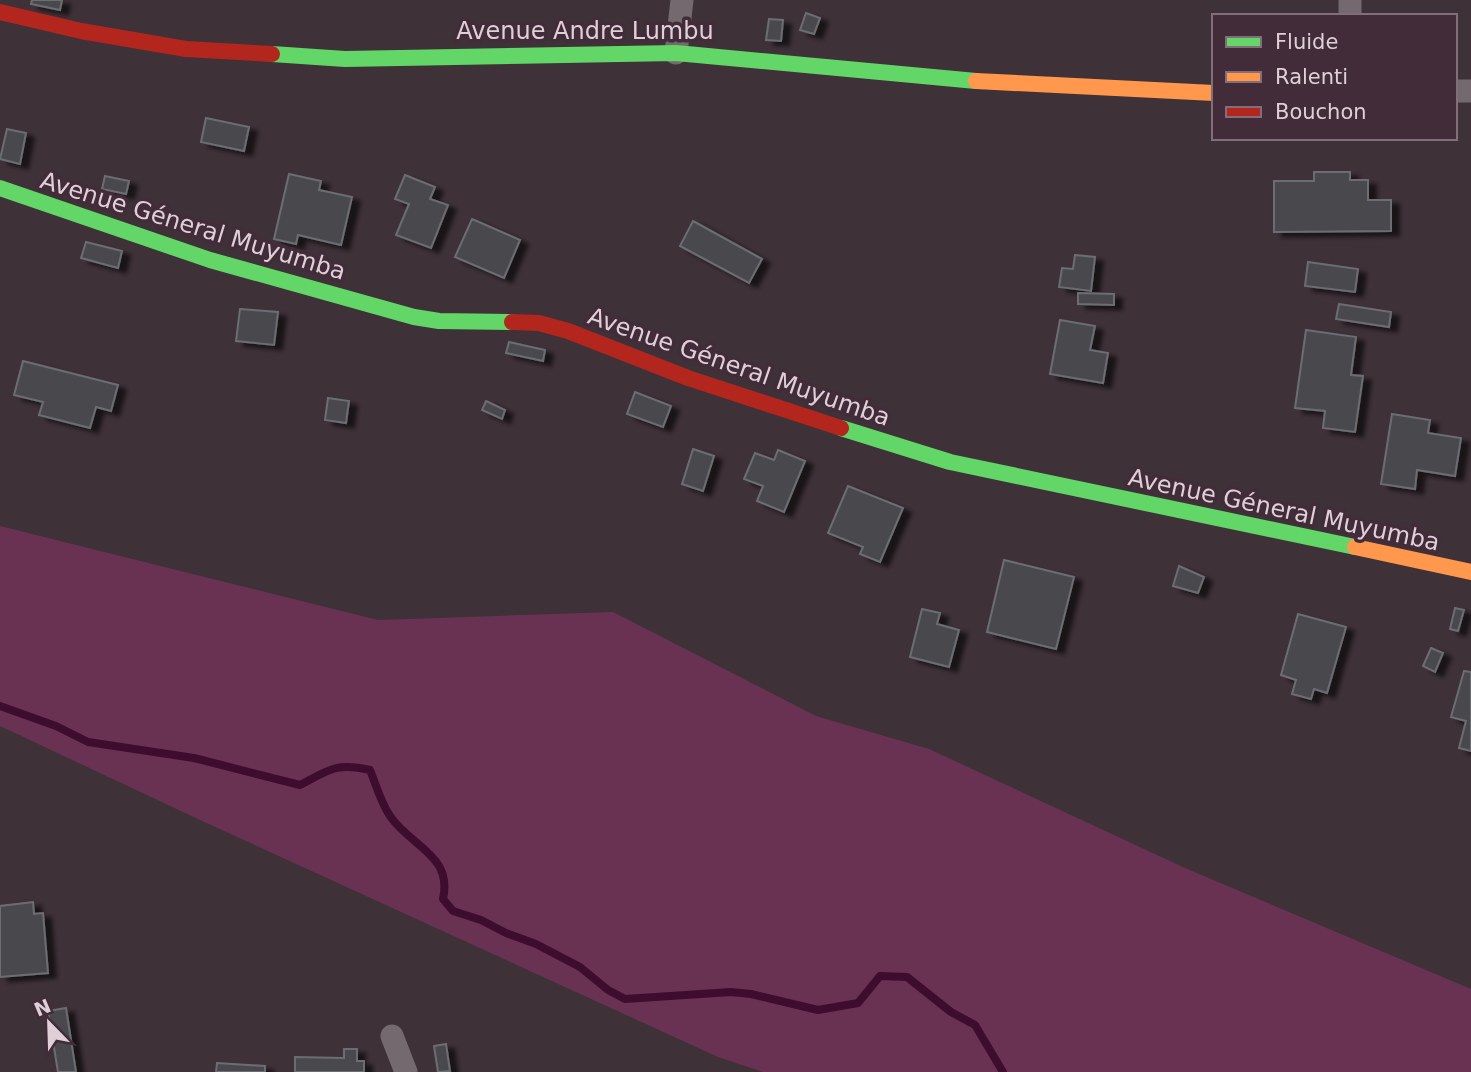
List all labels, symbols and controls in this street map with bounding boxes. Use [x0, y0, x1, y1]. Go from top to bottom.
legend [1212, 14, 1457, 140]
street label: Avenue Andre Lumbu [456, 17, 714, 45]
text: Fluide [1275, 30, 1338, 54]
text: Ralenti [1275, 65, 1348, 89]
text: Bouchon [1275, 100, 1367, 124]
street label: Avenue Géneral Muyumba [37, 166, 349, 286]
street label: Avenue Géneral Muyumba [584, 302, 894, 432]
street label: Avenue Géneral Muyumba [1126, 463, 1442, 557]
north arrow [14, 988, 84, 1058]
text: N [31, 994, 54, 1021]

